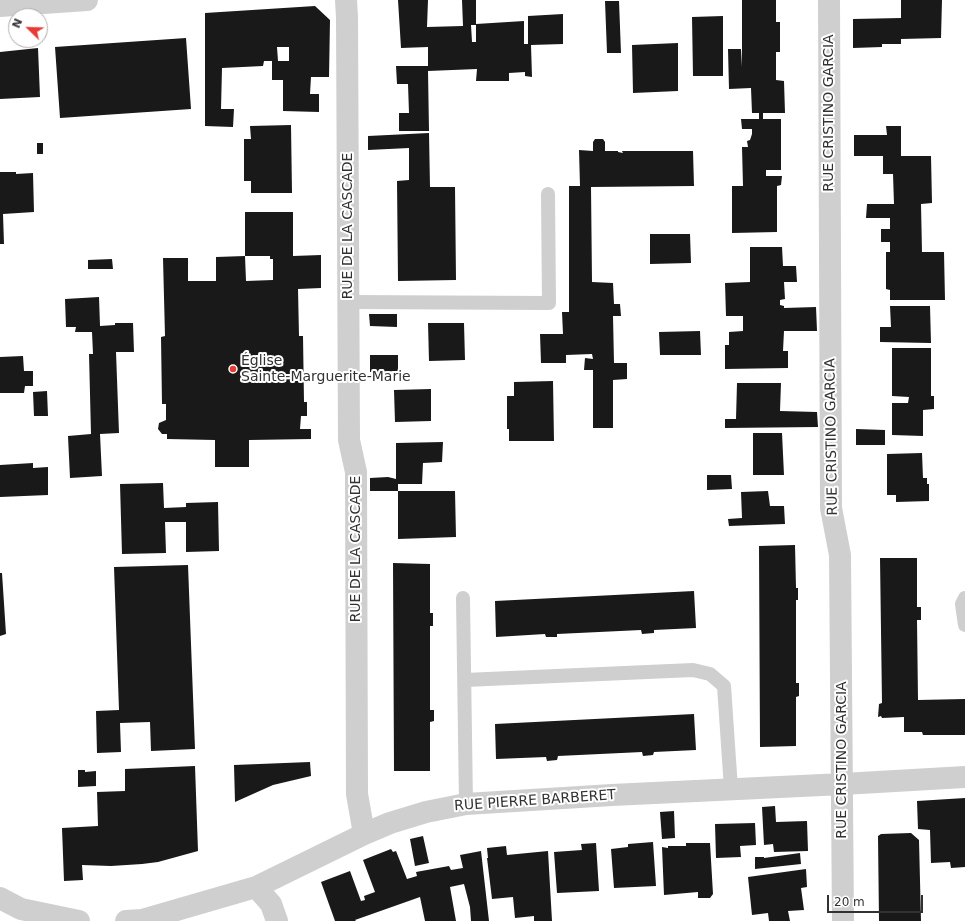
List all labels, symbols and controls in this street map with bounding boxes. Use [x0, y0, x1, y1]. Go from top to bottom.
north arrow [8, 8, 48, 48]
text: N [10, 17, 25, 30]
street label: RUE CRISTINO GARCIA [821, 34, 837, 192]
street label: RUE DE LA CASCADE [340, 153, 356, 299]
place label: Église Sainte-Marguerite-Marie [241, 353, 411, 386]
street label: RUE CRISTINO GARCIA [822, 358, 842, 516]
marker: Église Sainte-Marguerite-Marie [228, 364, 238, 374]
street label: RUE DE LA CASCADE [348, 476, 364, 622]
street label: RUE CRISTINO GARCIA [834, 681, 850, 839]
street label: RUE PIERRE BARBERET [454, 787, 616, 815]
scale bar [829, 887, 925, 913]
text: 20 m [834, 895, 865, 909]

